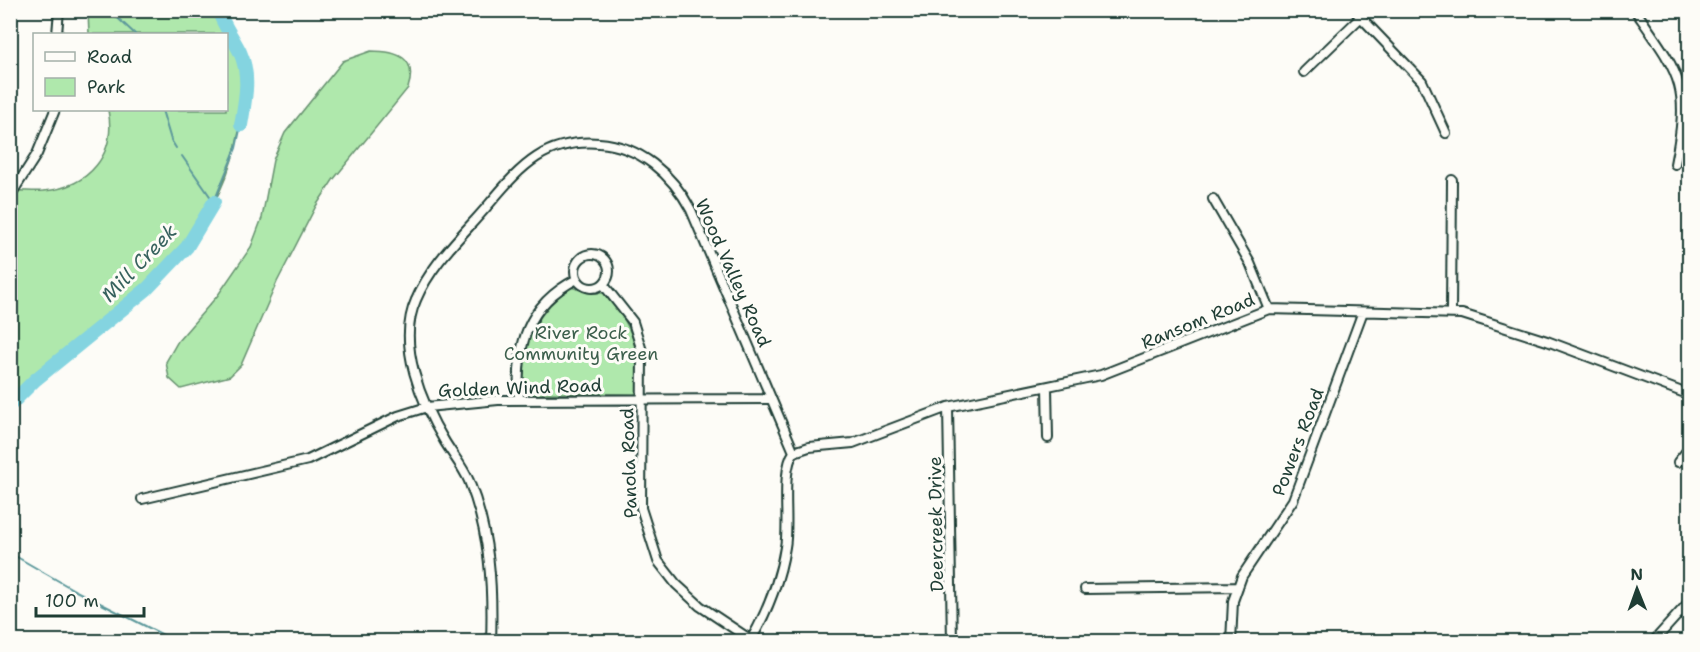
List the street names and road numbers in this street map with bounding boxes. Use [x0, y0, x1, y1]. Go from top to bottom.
street label: Wood Valley Road [689, 195, 777, 351]
street label: Ransom Road [1138, 287, 1258, 355]
street label: Golden Wind Road [438, 373, 602, 403]
street label: Powers Road [1266, 385, 1330, 499]
street label: Panola Road [615, 407, 643, 519]
street label: Deercreek Drive [923, 456, 949, 592]

